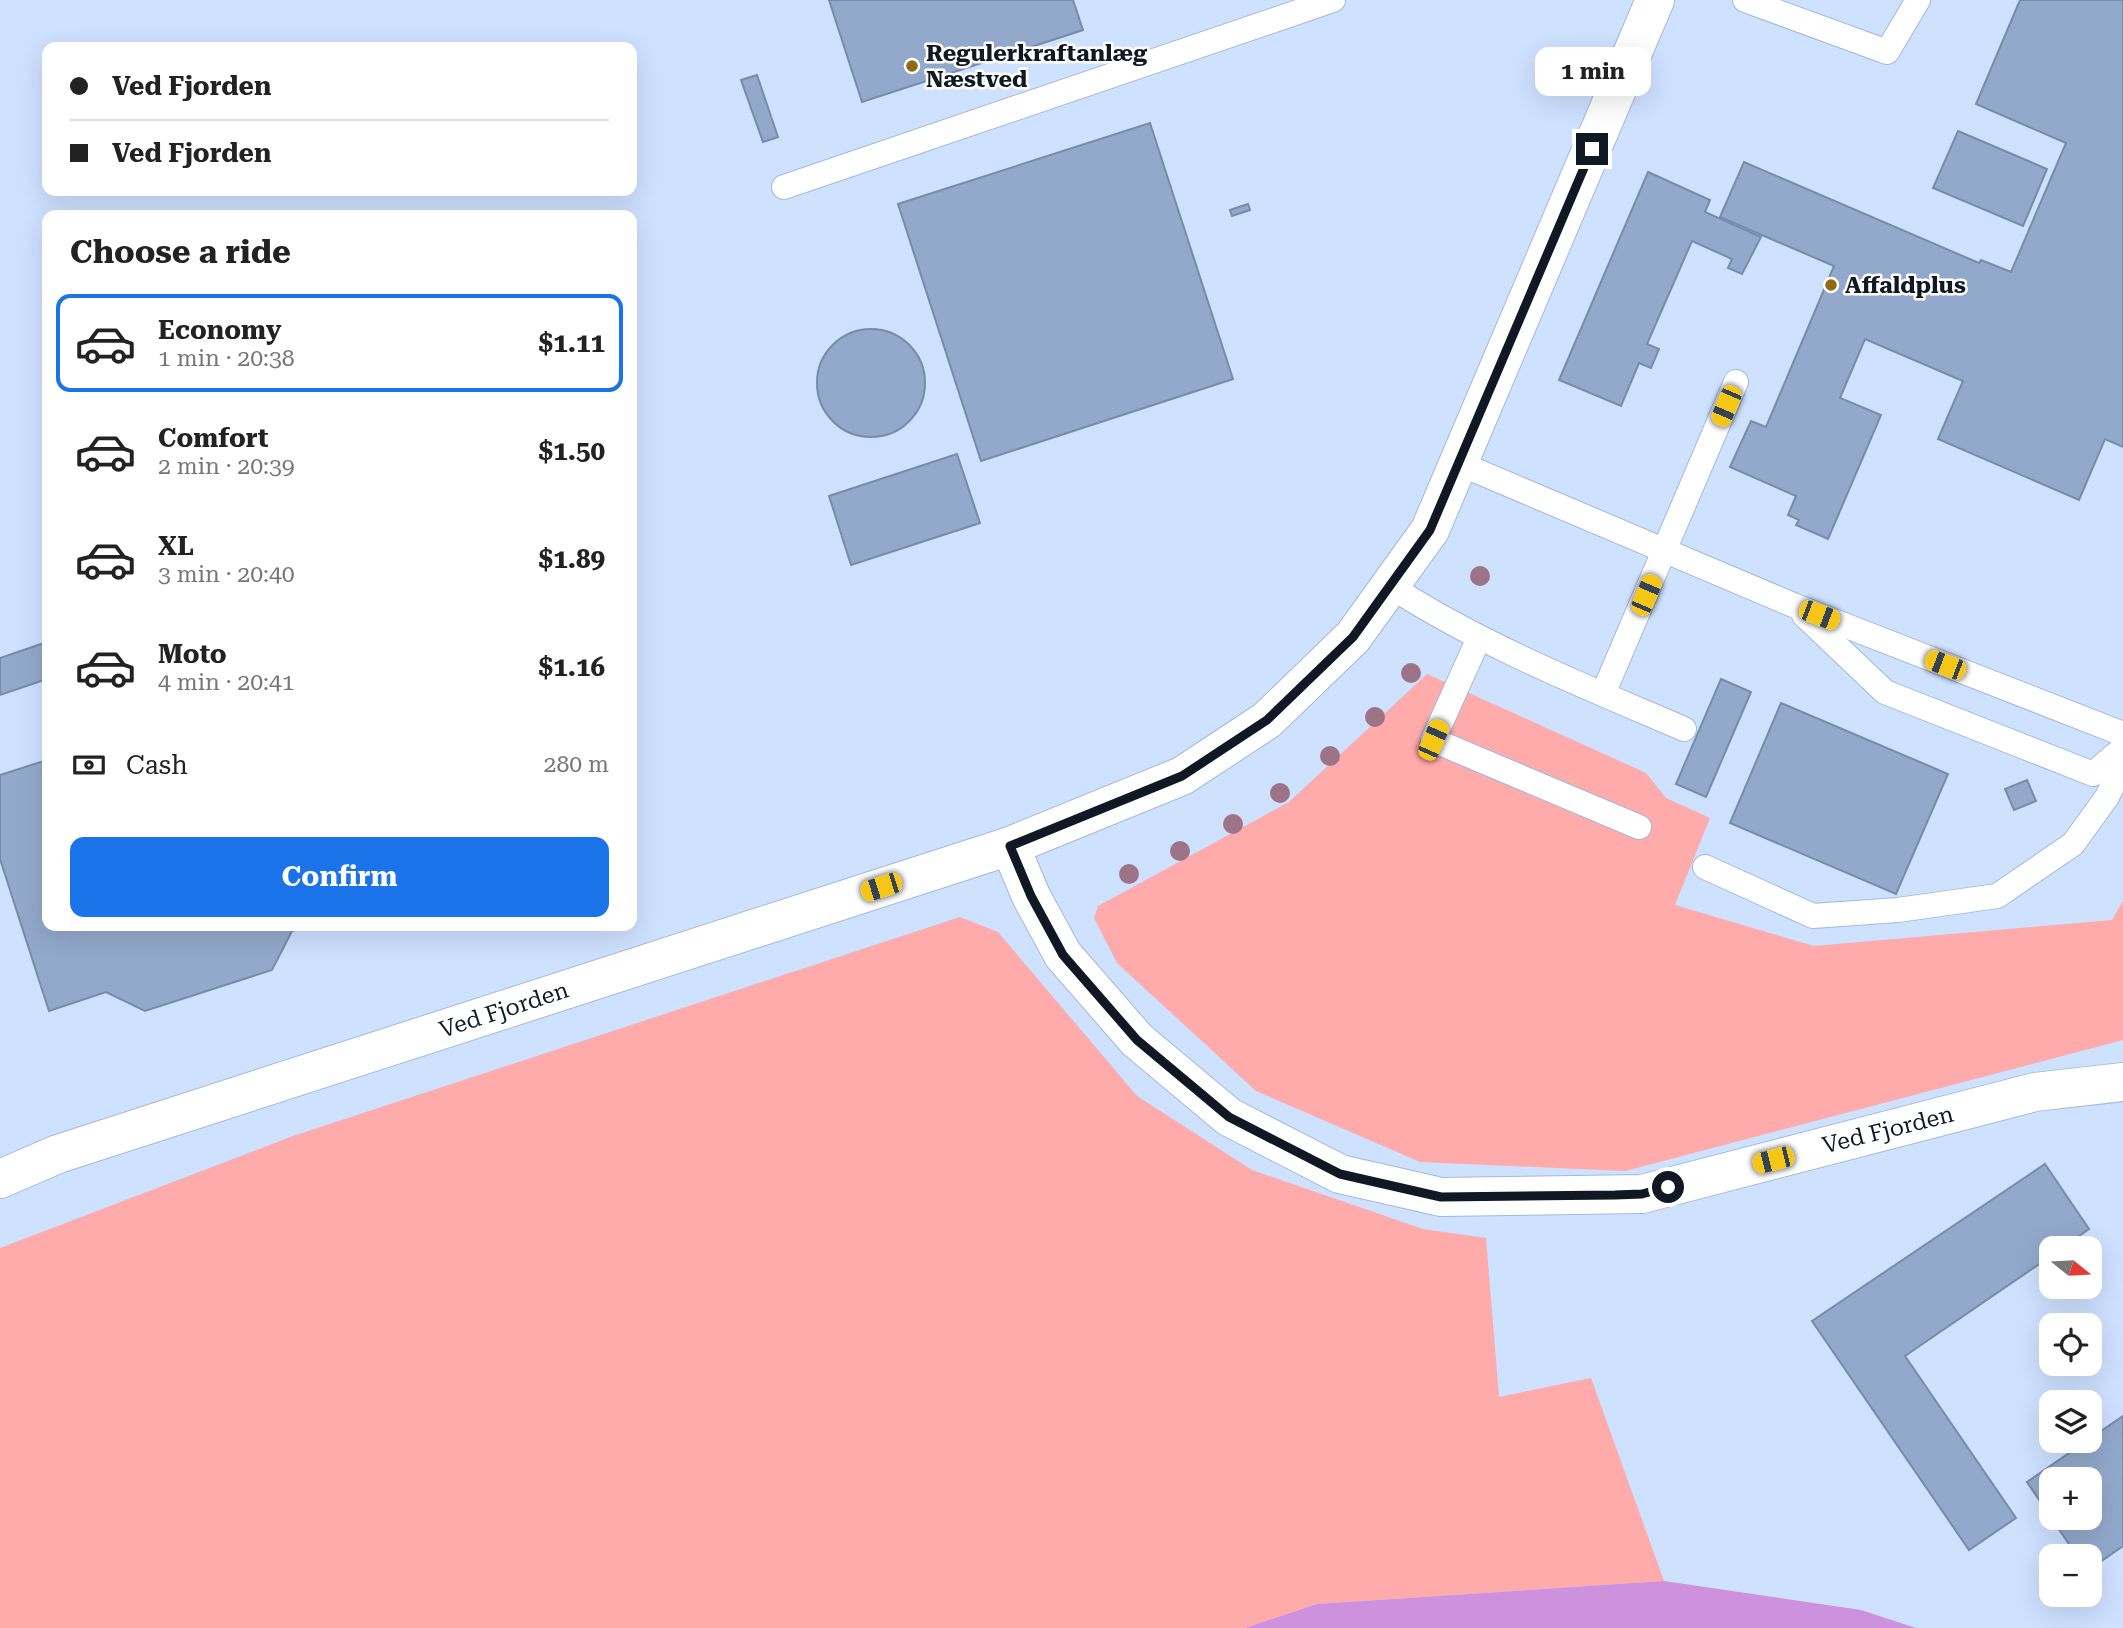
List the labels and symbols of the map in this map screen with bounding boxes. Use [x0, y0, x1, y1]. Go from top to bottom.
place label: Regulerkraftanlæg Næstved [926, 40, 1148, 93]
callout: 1 min [1534, 47, 1650, 96]
marker: Regulerkraftanlæg Næstved [904, 58, 920, 74]
route end [1576, 133, 1608, 165]
place label: Affaldplus [1845, 272, 1966, 299]
marker: Affaldplus [1823, 277, 1839, 293]
car [1709, 383, 1744, 429]
car [1629, 572, 1664, 618]
car [1796, 598, 1843, 632]
car [1922, 648, 1969, 682]
car [1415, 717, 1452, 763]
car [858, 871, 905, 903]
street label: Ved Fjorden [436, 976, 572, 1044]
street label: Ved Fjorden [1820, 1101, 1957, 1159]
car [1751, 1145, 1796, 1175]
route start [1652, 1171, 1684, 1203]
north arrow [2039, 1236, 2102, 1298]

